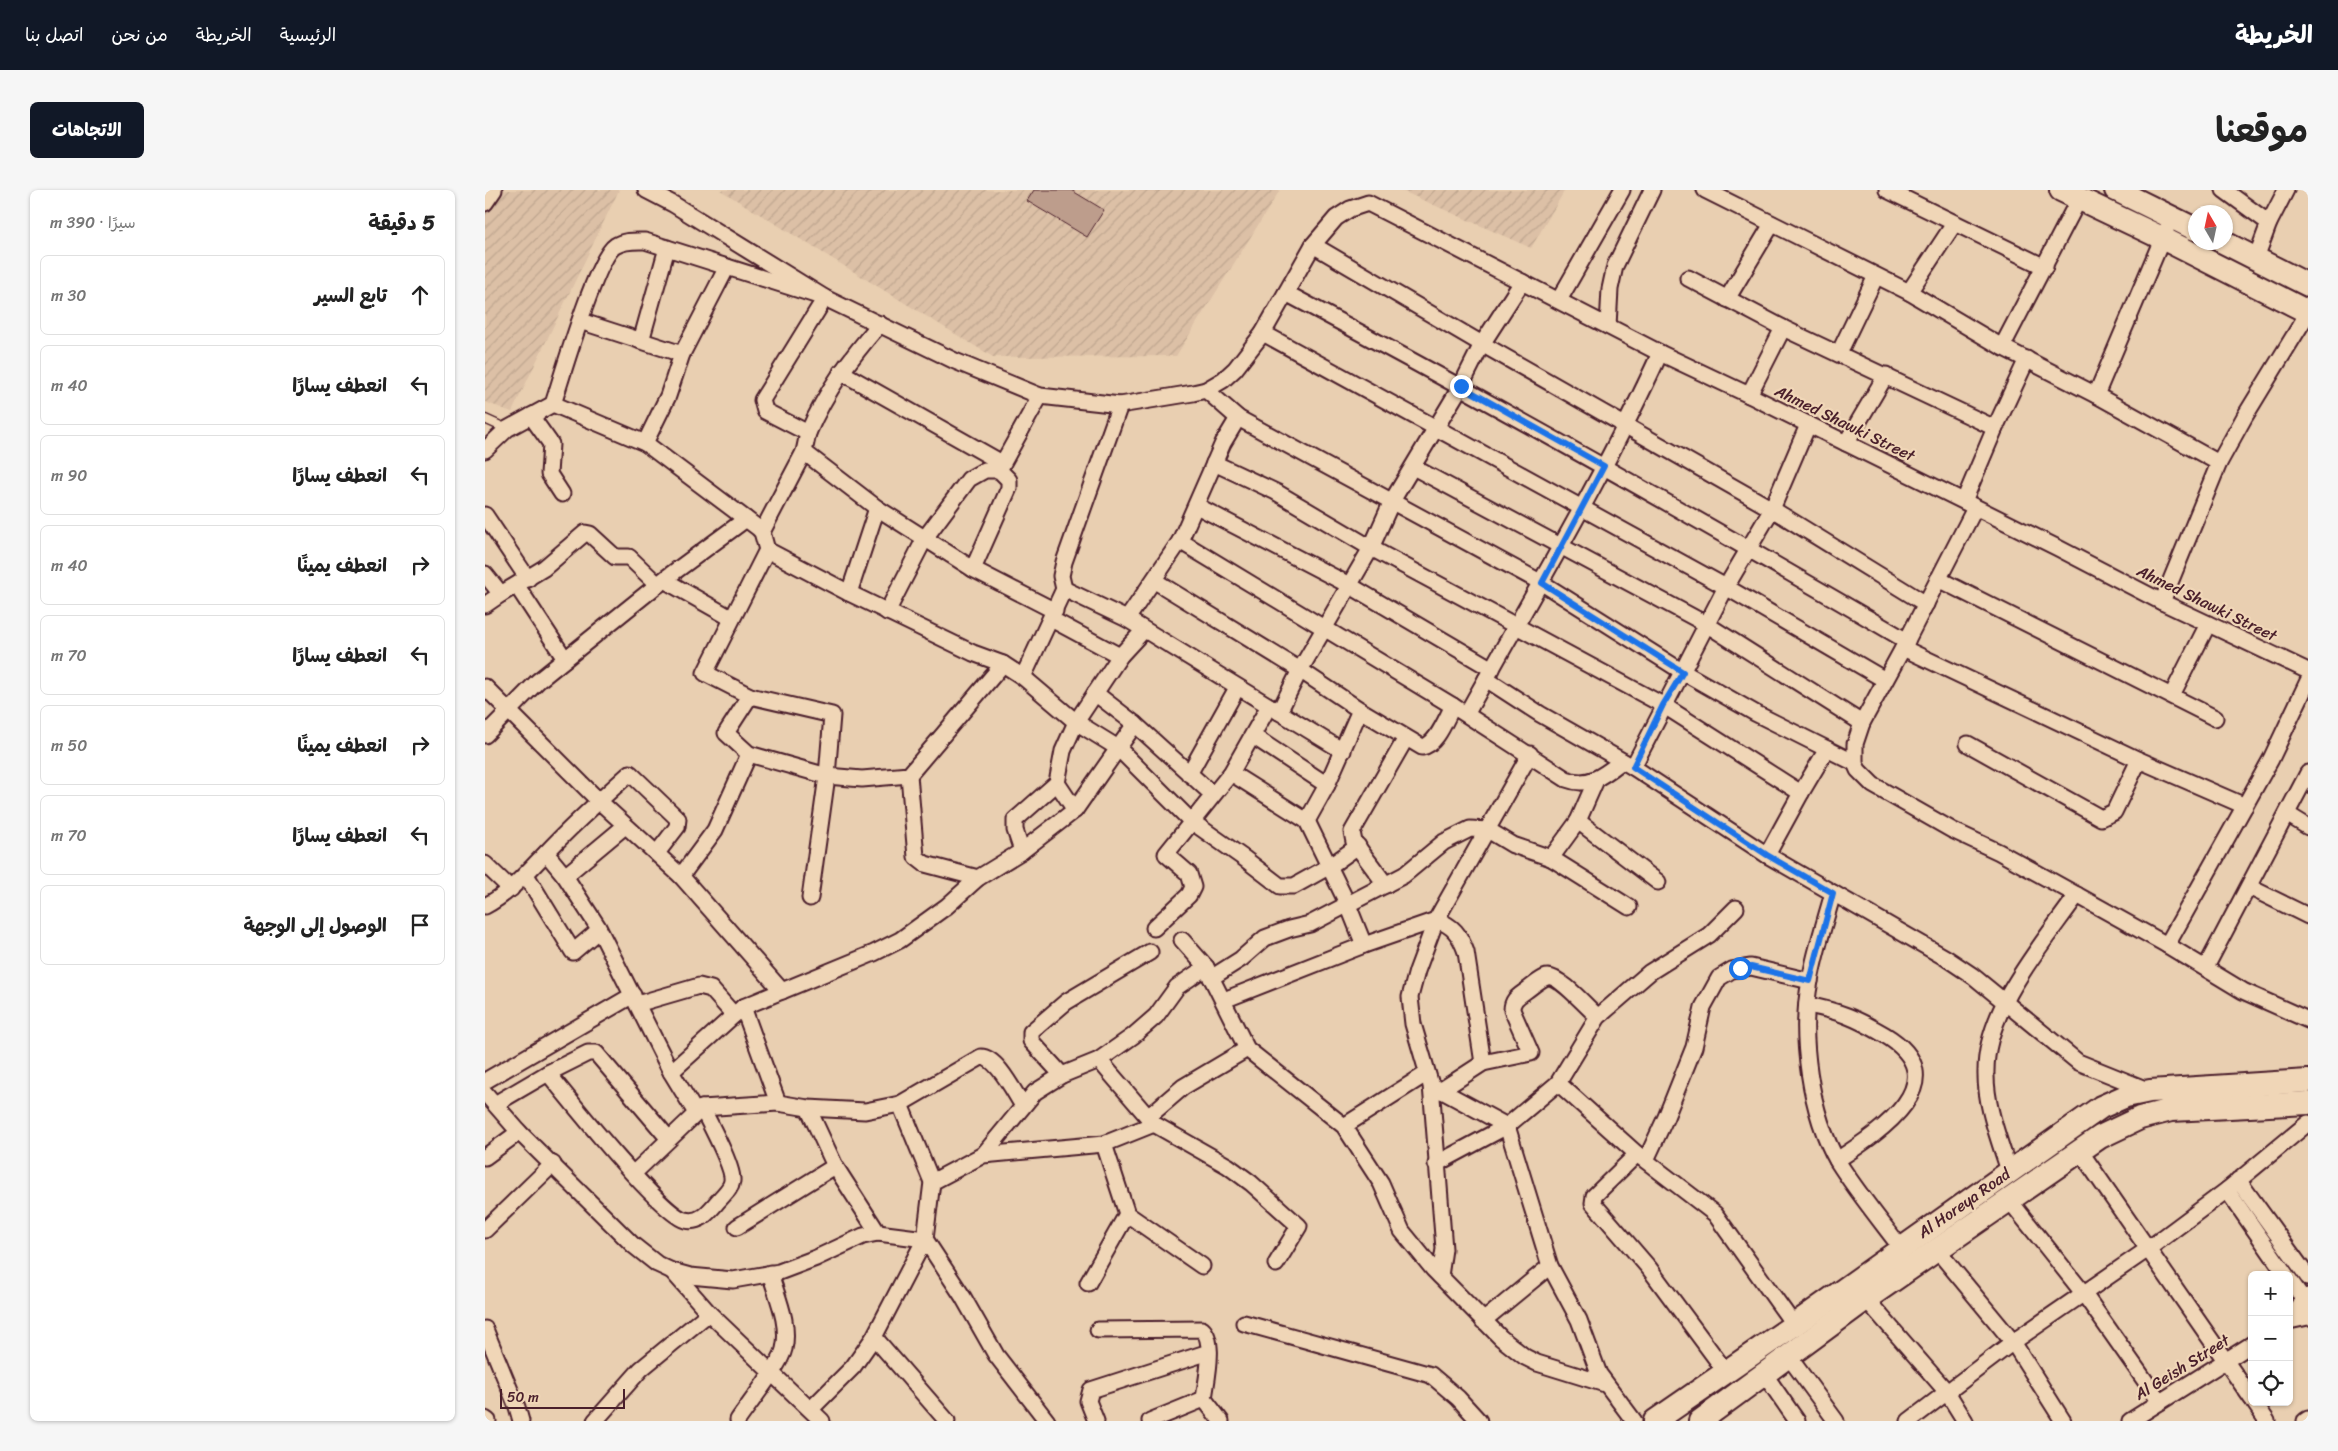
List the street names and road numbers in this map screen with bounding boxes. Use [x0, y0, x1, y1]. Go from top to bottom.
street label: Ahmed Shawki Street [1769, 376, 1921, 470]
street label: Ahmed Shawki Street [2131, 556, 2283, 650]
street label: Al Horeya Road [1911, 1159, 2018, 1246]
street label: Al Geish Street [2128, 1326, 2236, 1409]

